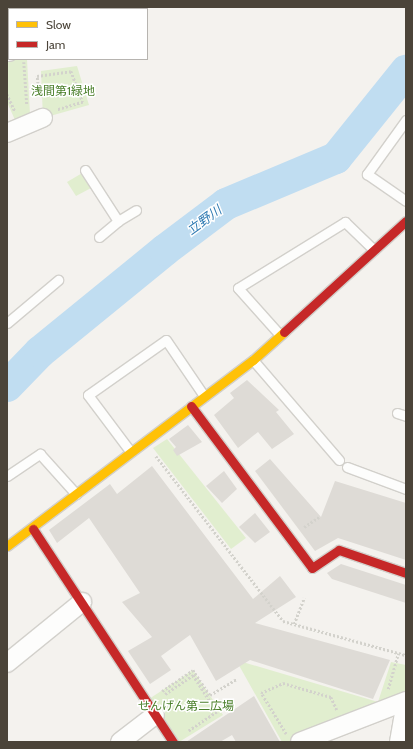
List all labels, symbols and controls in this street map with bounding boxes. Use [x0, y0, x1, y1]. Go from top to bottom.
legend [8, 8, 148, 60]
text: Slow [46, 17, 71, 32]
text: Jam [46, 37, 65, 52]
park label: 浅間第1緑地 [31, 84, 95, 98]
water label: 立野川 [184, 202, 224, 238]
park label: せんげん第二広場 [138, 699, 234, 713]

